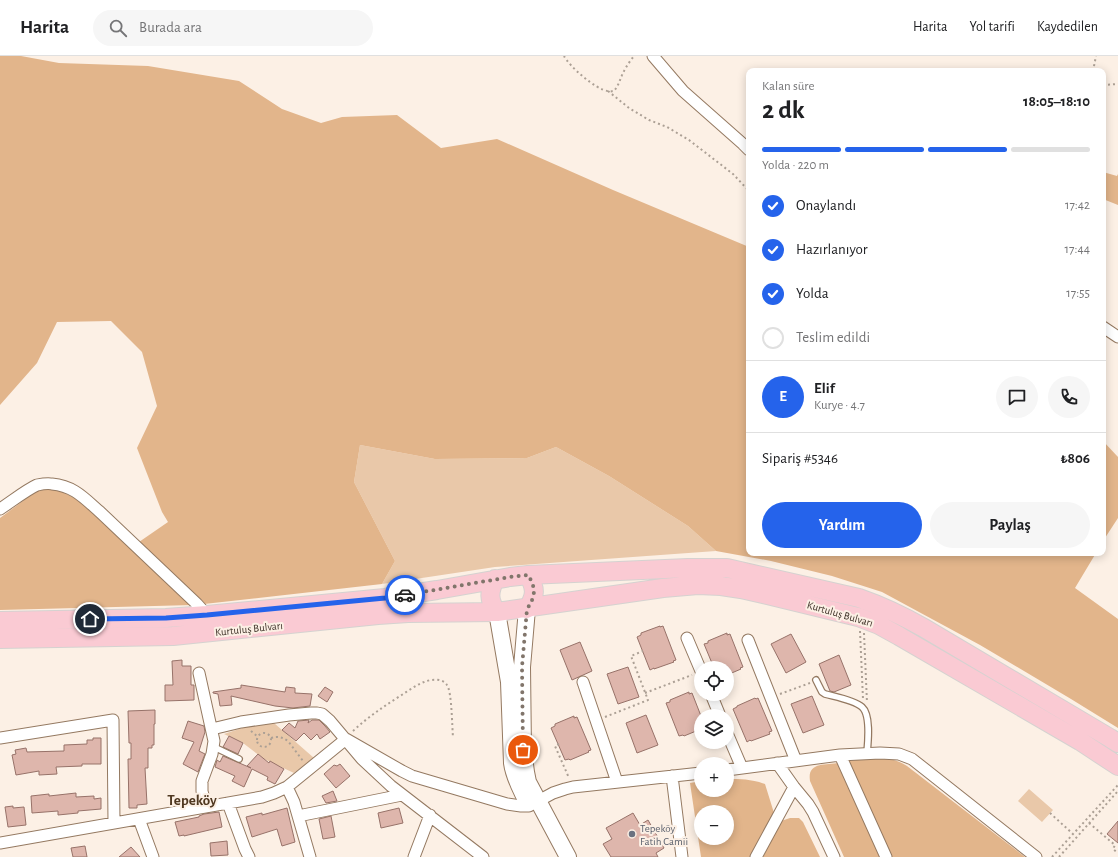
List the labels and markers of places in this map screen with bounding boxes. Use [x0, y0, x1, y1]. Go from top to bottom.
pin [73, 602, 107, 636]
pin [506, 733, 540, 767]
place label: Tepeköy Fatih Camii [640, 823, 688, 847]
marker: Tepeköy Fatih Camii [627, 829, 637, 839]

